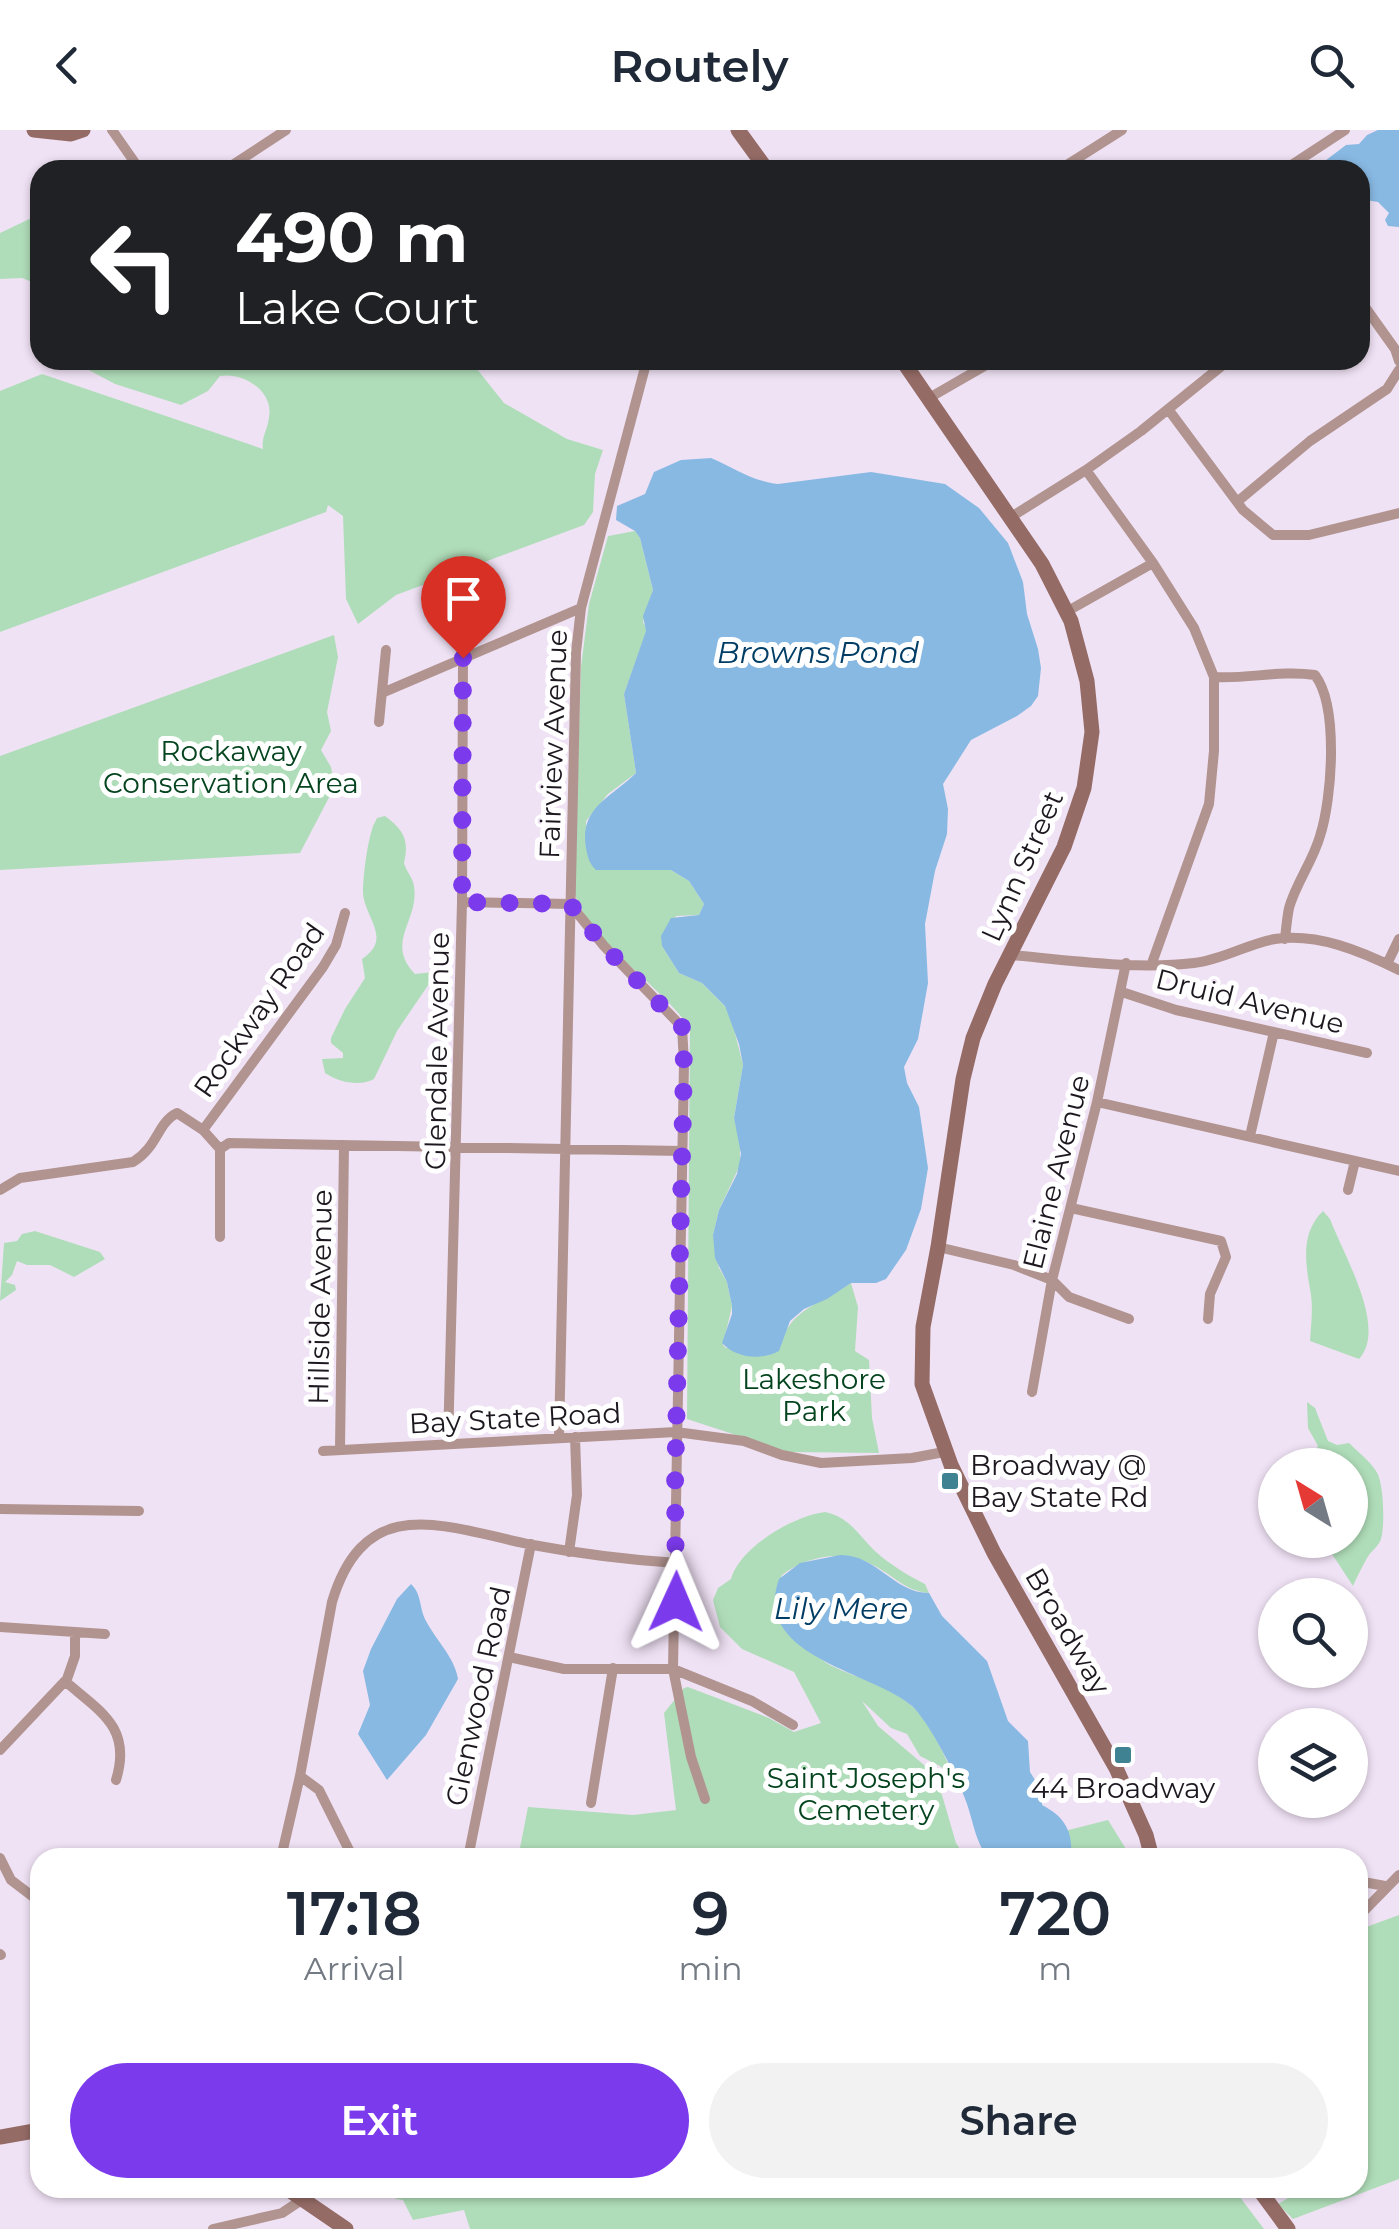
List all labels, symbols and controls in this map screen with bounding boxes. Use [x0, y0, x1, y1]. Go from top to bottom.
icon: back [40, 38, 95, 93]
text: Routely [611, 38, 788, 93]
icon: search [1304, 38, 1359, 93]
text: 490 m [235, 194, 468, 280]
icon: left [70, 200, 200, 330]
text: Lake Court [235, 280, 479, 335]
pin [421, 556, 506, 659]
icon: arrive [436, 571, 491, 626]
street label: Fairview Avenue [532, 629, 574, 859]
water label: Browns Pond [717, 634, 920, 671]
park label: Rockaway Conservation Area [103, 734, 359, 800]
street label: Lynn Street [974, 785, 1070, 947]
street label: Rockway Road [186, 916, 332, 1104]
street label: Glendale Avenue [418, 932, 456, 1170]
street label: Druid Avenue [1152, 961, 1348, 1041]
street label: Elaine Avenue [1015, 1071, 1097, 1273]
street label: Hillside Avenue [301, 1189, 339, 1405]
park label: Lakeshore Park [742, 1362, 886, 1428]
street label: Bay State Road [408, 1395, 622, 1441]
place label: Broadway @ Bay State Rd [970, 1448, 1148, 1514]
north arrow [1258, 1448, 1368, 1558]
map controls [1258, 1448, 1368, 1818]
marker: Broadway @ Bay State Rd [939, 1470, 961, 1492]
position arrow [624, 1550, 728, 1654]
street label: Broadway [1018, 1562, 1118, 1701]
button: search [1258, 1578, 1368, 1688]
street label: Glenwood Road [438, 1583, 518, 1809]
water label: Lily Mere [774, 1590, 908, 1627]
button: layers [1258, 1708, 1368, 1818]
marker: 44 Broadway [1112, 1744, 1134, 1766]
park label: Saint Joseph's Cemetery [767, 1761, 965, 1827]
place label: 44 Broadway [1031, 1771, 1216, 1805]
text: 17:18 [287, 1877, 422, 1950]
text: 9 [692, 1877, 729, 1950]
text: 720 [999, 1877, 1111, 1950]
text: Arrival [304, 1949, 405, 1988]
text: min [678, 1949, 743, 1988]
text: m [1038, 1949, 1072, 1988]
button: Exit [70, 2063, 689, 2178]
button: Share [709, 2063, 1328, 2178]

